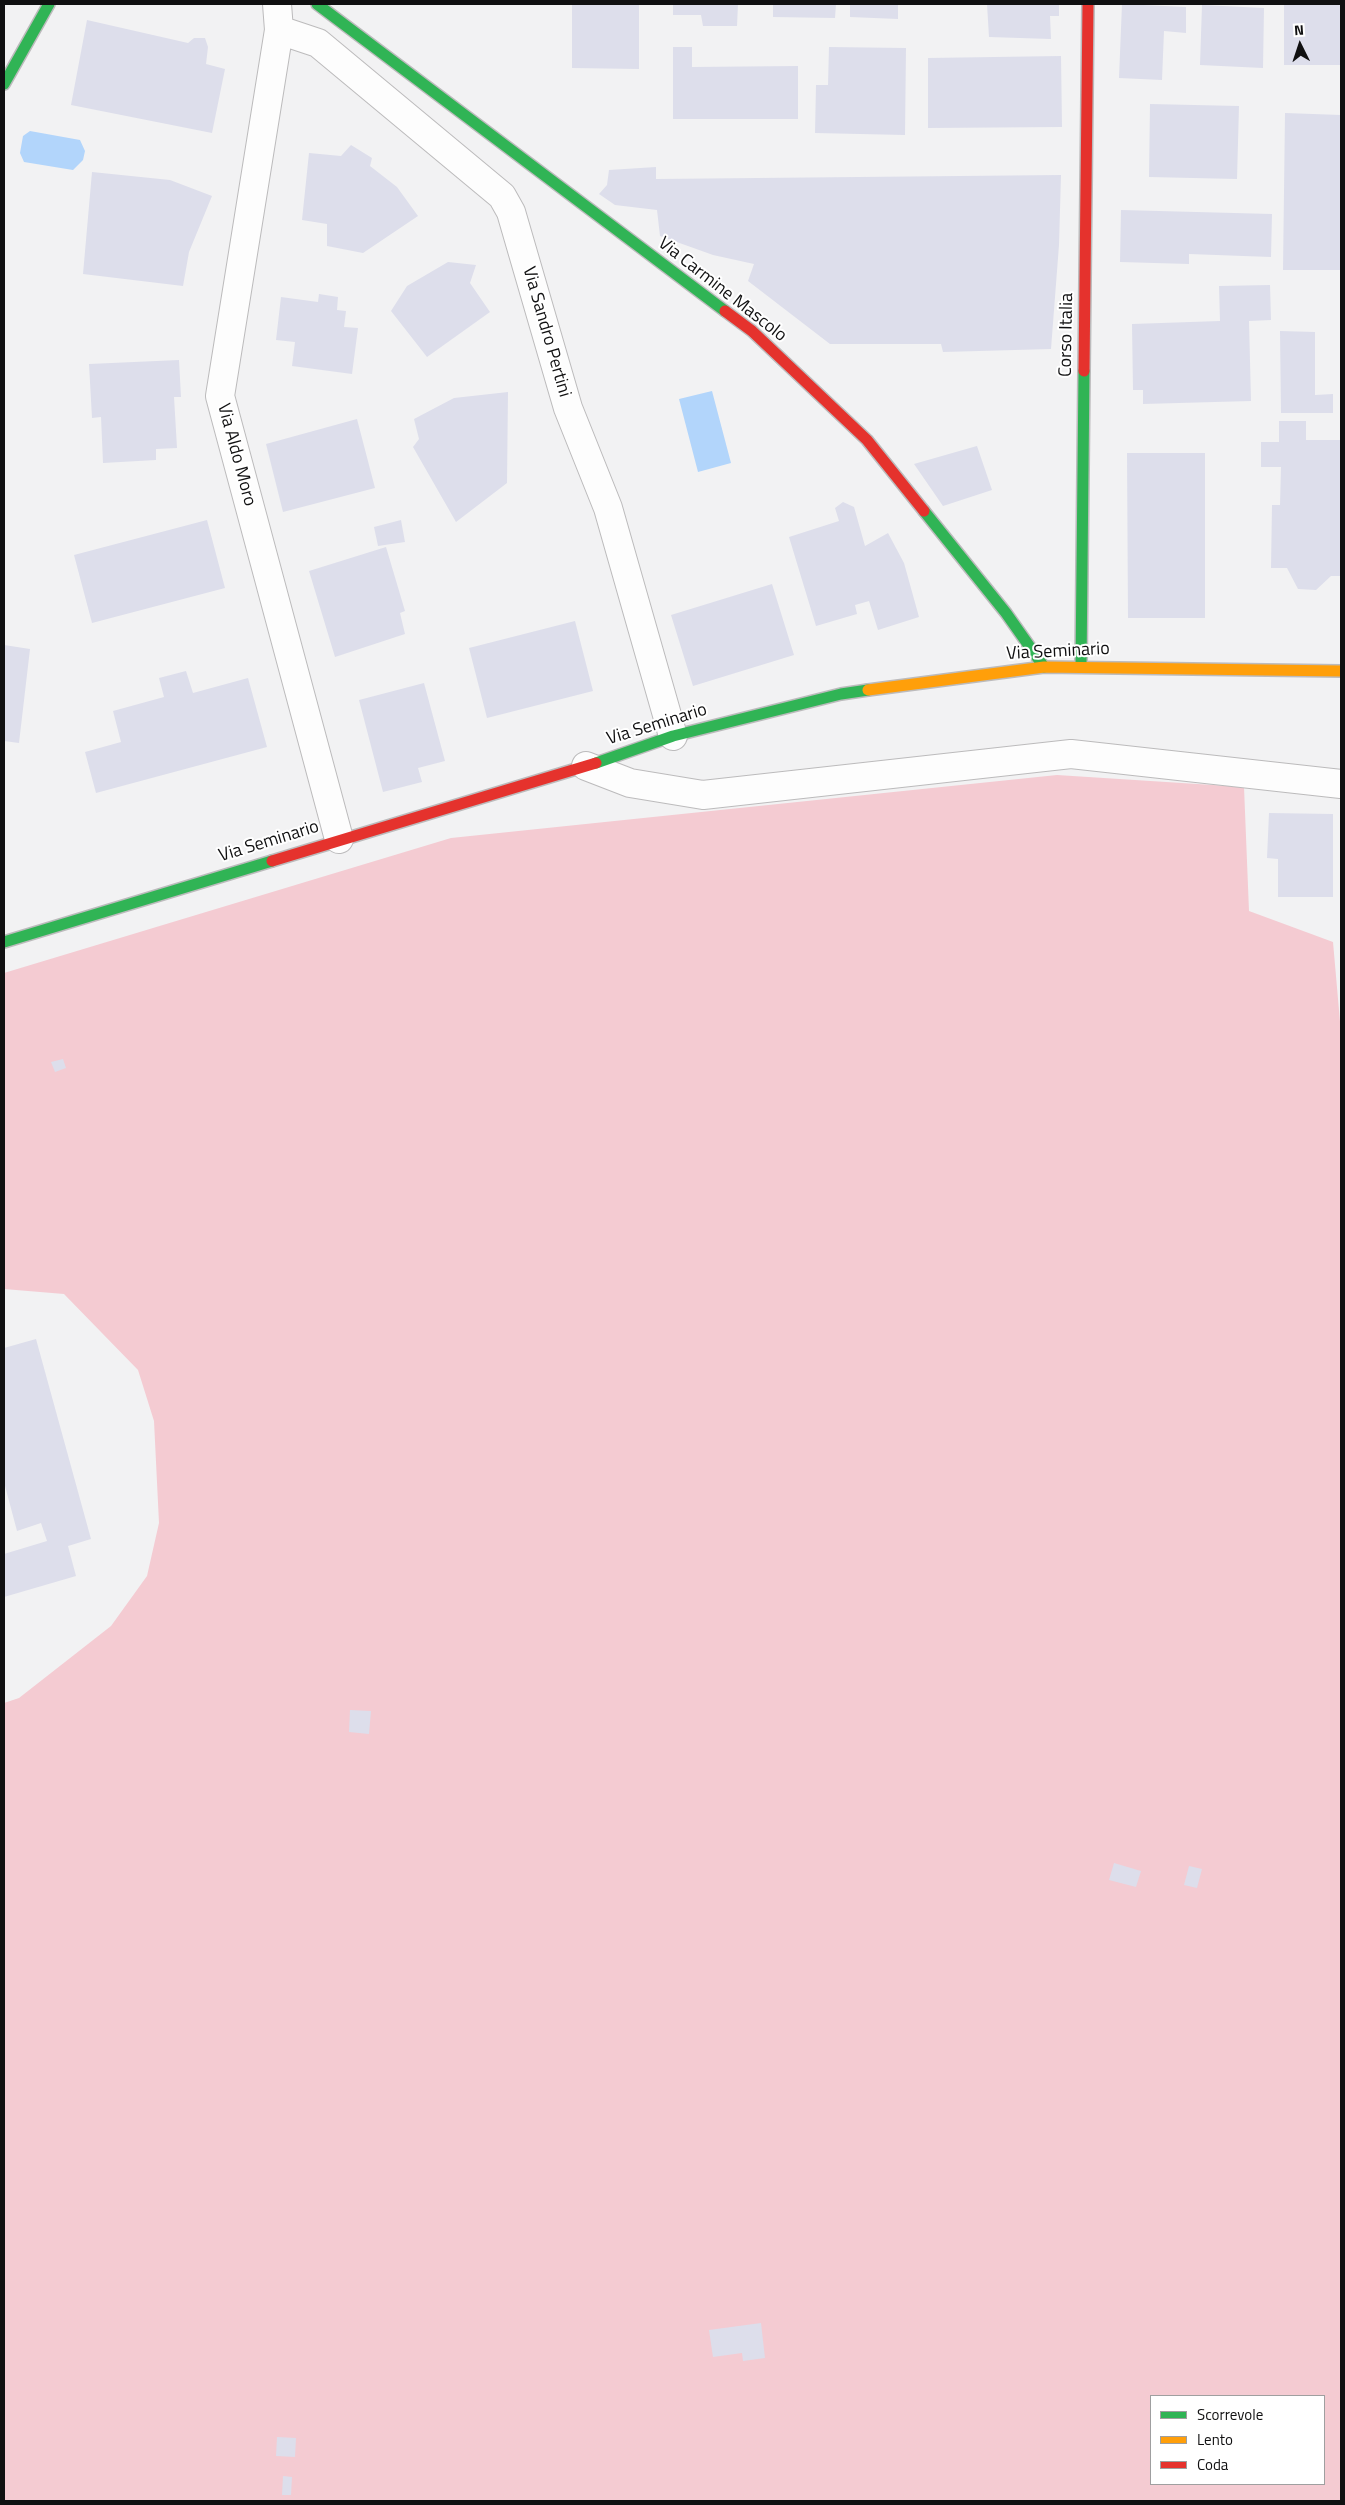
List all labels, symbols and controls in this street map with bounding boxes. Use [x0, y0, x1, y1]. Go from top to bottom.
text: N [1293, 19, 1304, 40]
north arrow [1275, 20, 1325, 70]
street label: Via Carmine Mascolo [653, 233, 791, 347]
street label: Via Sandro Pertini [517, 264, 575, 400]
street label: Corso Italia [1055, 293, 1079, 377]
street label: Via Aldo Moro [212, 401, 260, 509]
street label: Via Seminario [1006, 639, 1110, 665]
street label: Via Seminario [604, 700, 710, 750]
street label: Via Seminario [216, 817, 322, 867]
legend [1150, 2395, 1325, 2485]
text: Scorrevole [1197, 2403, 1263, 2426]
text: Lento [1197, 2428, 1233, 2451]
text: Coda [1197, 2453, 1228, 2476]

